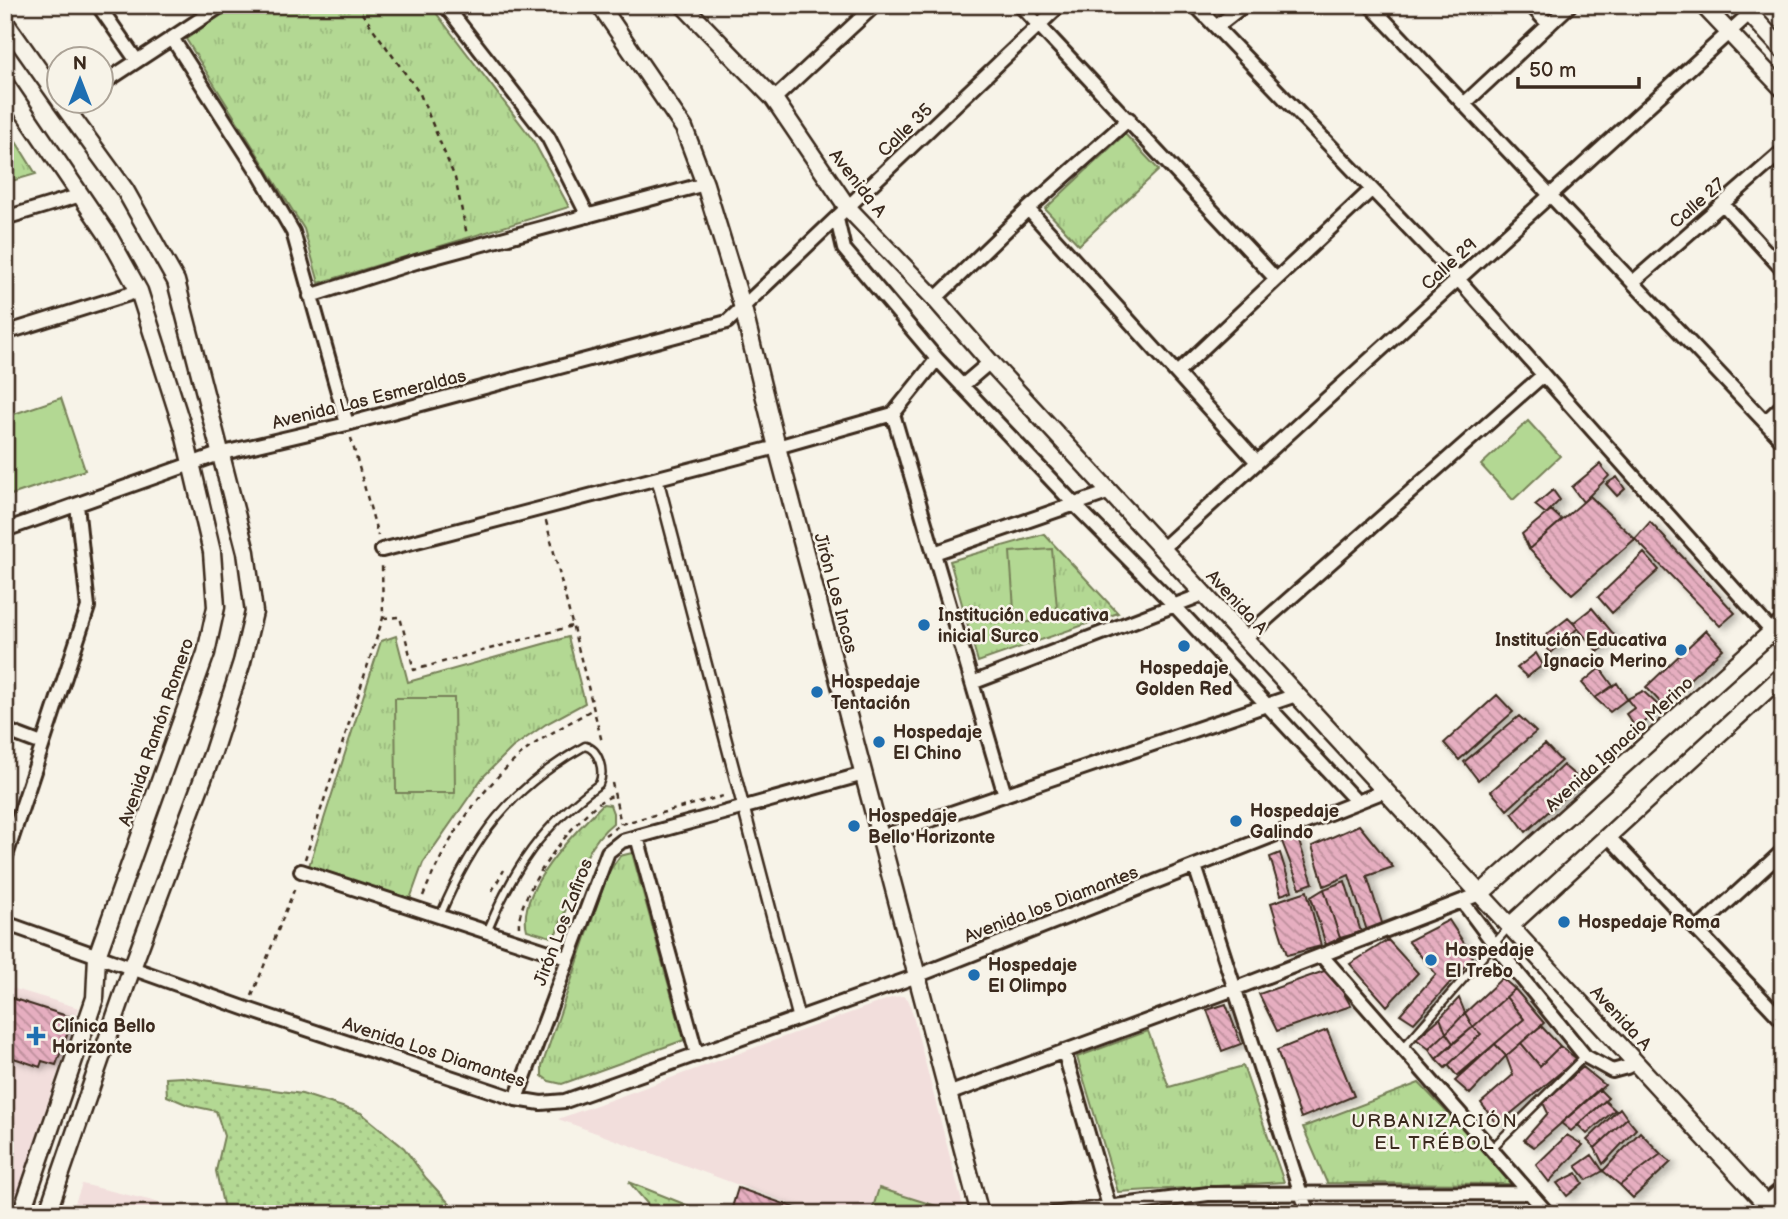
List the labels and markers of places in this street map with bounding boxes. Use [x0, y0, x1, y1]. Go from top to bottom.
place label: Institución educativa inicial Surco [938, 605, 1109, 647]
marker: Institución educativa inicial Surco [916, 617, 932, 633]
place label: Institución Educativa Ignacio Merino [1495, 630, 1667, 672]
marker: Hospedaje Golden Red [1176, 638, 1192, 654]
marker: Institución Educativa Ignacio Merino [1673, 642, 1689, 658]
place label: Hospedaje Golden Red [1136, 658, 1232, 700]
place label: Hospedaje Tentación [831, 672, 920, 714]
marker: Hospedaje Tentación [809, 684, 825, 700]
place label: Hospedaje El Chino [893, 722, 982, 764]
marker: Hospedaje El Chino [871, 734, 887, 750]
place label: Hospedaje Galindo [1250, 801, 1339, 843]
place label: Hospedaje Bello Horizonte [868, 806, 995, 848]
marker: Hospedaje Galindo [1228, 813, 1244, 829]
marker: Hospedaje Bello Horizonte [846, 818, 862, 834]
place label: Hospedaje Roma [1578, 912, 1720, 933]
marker: Hospedaje Roma [1556, 914, 1572, 930]
place label: Hospedaje El Trebo [1445, 940, 1534, 982]
marker: Hospedaje El Trebo [1423, 952, 1439, 968]
place label: Hospedaje El Olimpo [988, 955, 1077, 997]
marker: Hospedaje El Olimpo [966, 967, 982, 983]
place label: Clínica Bello Horizonte [52, 1016, 156, 1058]
marker: Clínica Bello Horizonte [26, 1026, 46, 1046]

